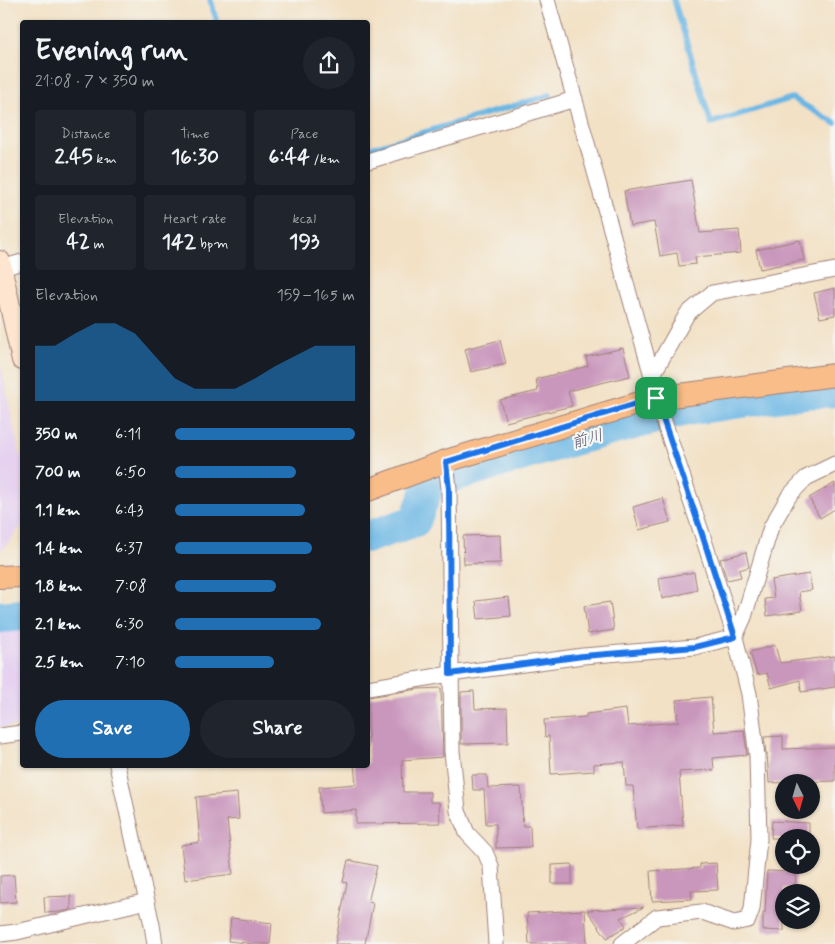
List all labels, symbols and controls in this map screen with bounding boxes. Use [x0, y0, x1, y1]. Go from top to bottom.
text: Evening run [35, 33, 188, 70]
button: share [303, 37, 355, 89]
text: 21:08 · 7 × 350 m [35, 71, 155, 92]
text: Distance [61, 125, 110, 143]
text: Time [180, 125, 210, 143]
text: Pace [290, 125, 318, 143]
text: 2.45 [55, 143, 93, 171]
text: 16:30 [171, 143, 219, 171]
text: 6:44 [269, 143, 310, 171]
text: km [93, 150, 117, 168]
text: /km [310, 150, 340, 168]
text: Elevation [58, 210, 113, 228]
text: Heart rate [164, 210, 226, 228]
text: kcal [293, 210, 316, 228]
text: 42 [67, 228, 90, 256]
text: 142 [162, 228, 196, 256]
text: 193 [289, 228, 320, 256]
text: m [90, 235, 105, 253]
text: bpm [196, 235, 228, 253]
text: Elevation [35, 285, 98, 306]
text: 159–165 m [277, 285, 355, 306]
pin [635, 377, 677, 419]
icon: arrive [642, 384, 670, 412]
text: 350 m [35, 424, 77, 445]
text: 6:11 [115, 424, 142, 445]
water label: 前川 [569, 425, 606, 454]
text: 700 m [35, 462, 81, 483]
text: 6:50 [115, 462, 146, 483]
text: 1.1 km [35, 500, 80, 521]
text: 6:43 [115, 500, 144, 521]
text: 1.4 km [35, 538, 82, 559]
text: 6:37 [115, 538, 143, 559]
text: 1.8 km [35, 576, 82, 597]
text: 7:08 [115, 576, 147, 597]
text: 2.1 km [35, 614, 81, 635]
text: 6:30 [115, 614, 144, 635]
text: 2.5 km [35, 652, 83, 673]
text: 7:10 [115, 652, 145, 673]
button: Save [35, 700, 190, 758]
button: Share [200, 700, 355, 758]
north arrow [775, 774, 820, 819]
map controls [775, 774, 820, 929]
button: locate [775, 829, 820, 874]
button: layers [775, 884, 820, 929]

